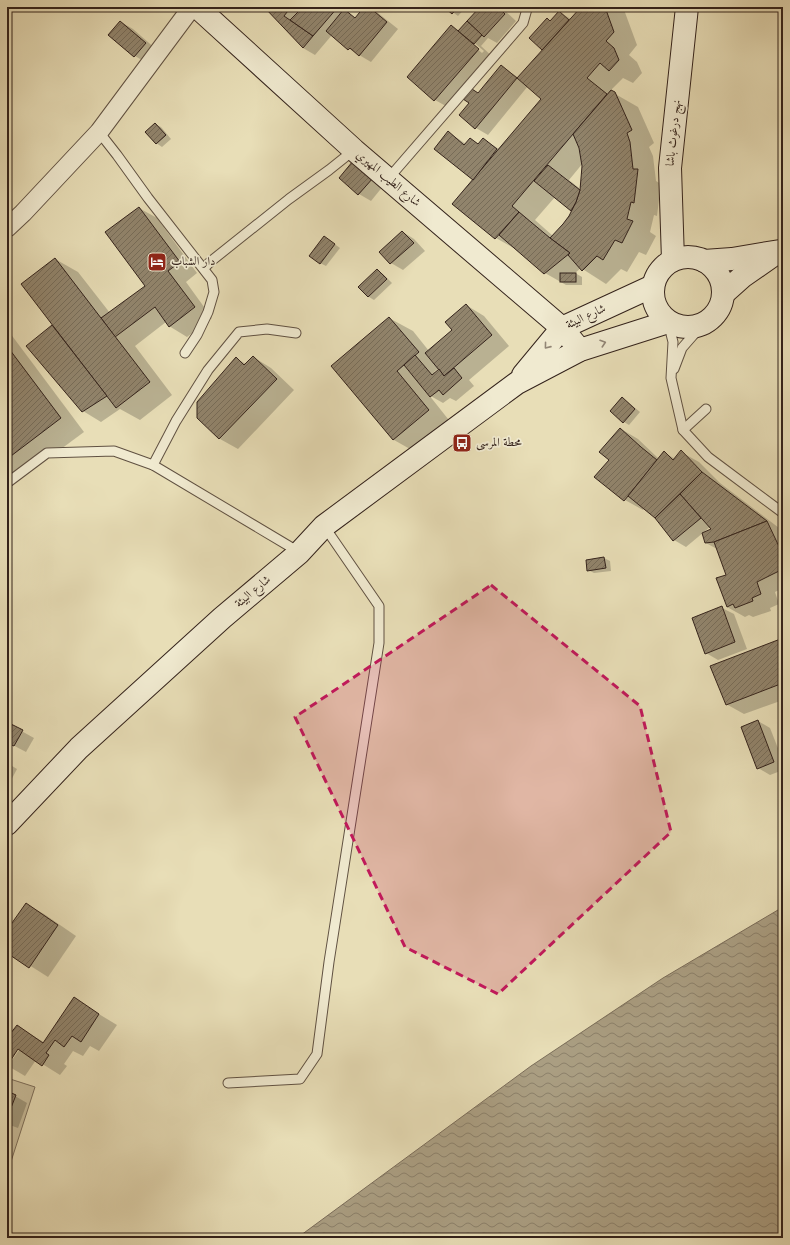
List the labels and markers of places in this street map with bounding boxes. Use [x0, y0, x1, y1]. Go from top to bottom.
hotel icon: دار الشباب [146, 251, 168, 273]
place label: دار الشباب [171, 256, 215, 269]
bus stop icon: محطة المرسى [451, 432, 473, 454]
place label: محطة المرسى [476, 437, 522, 451]

